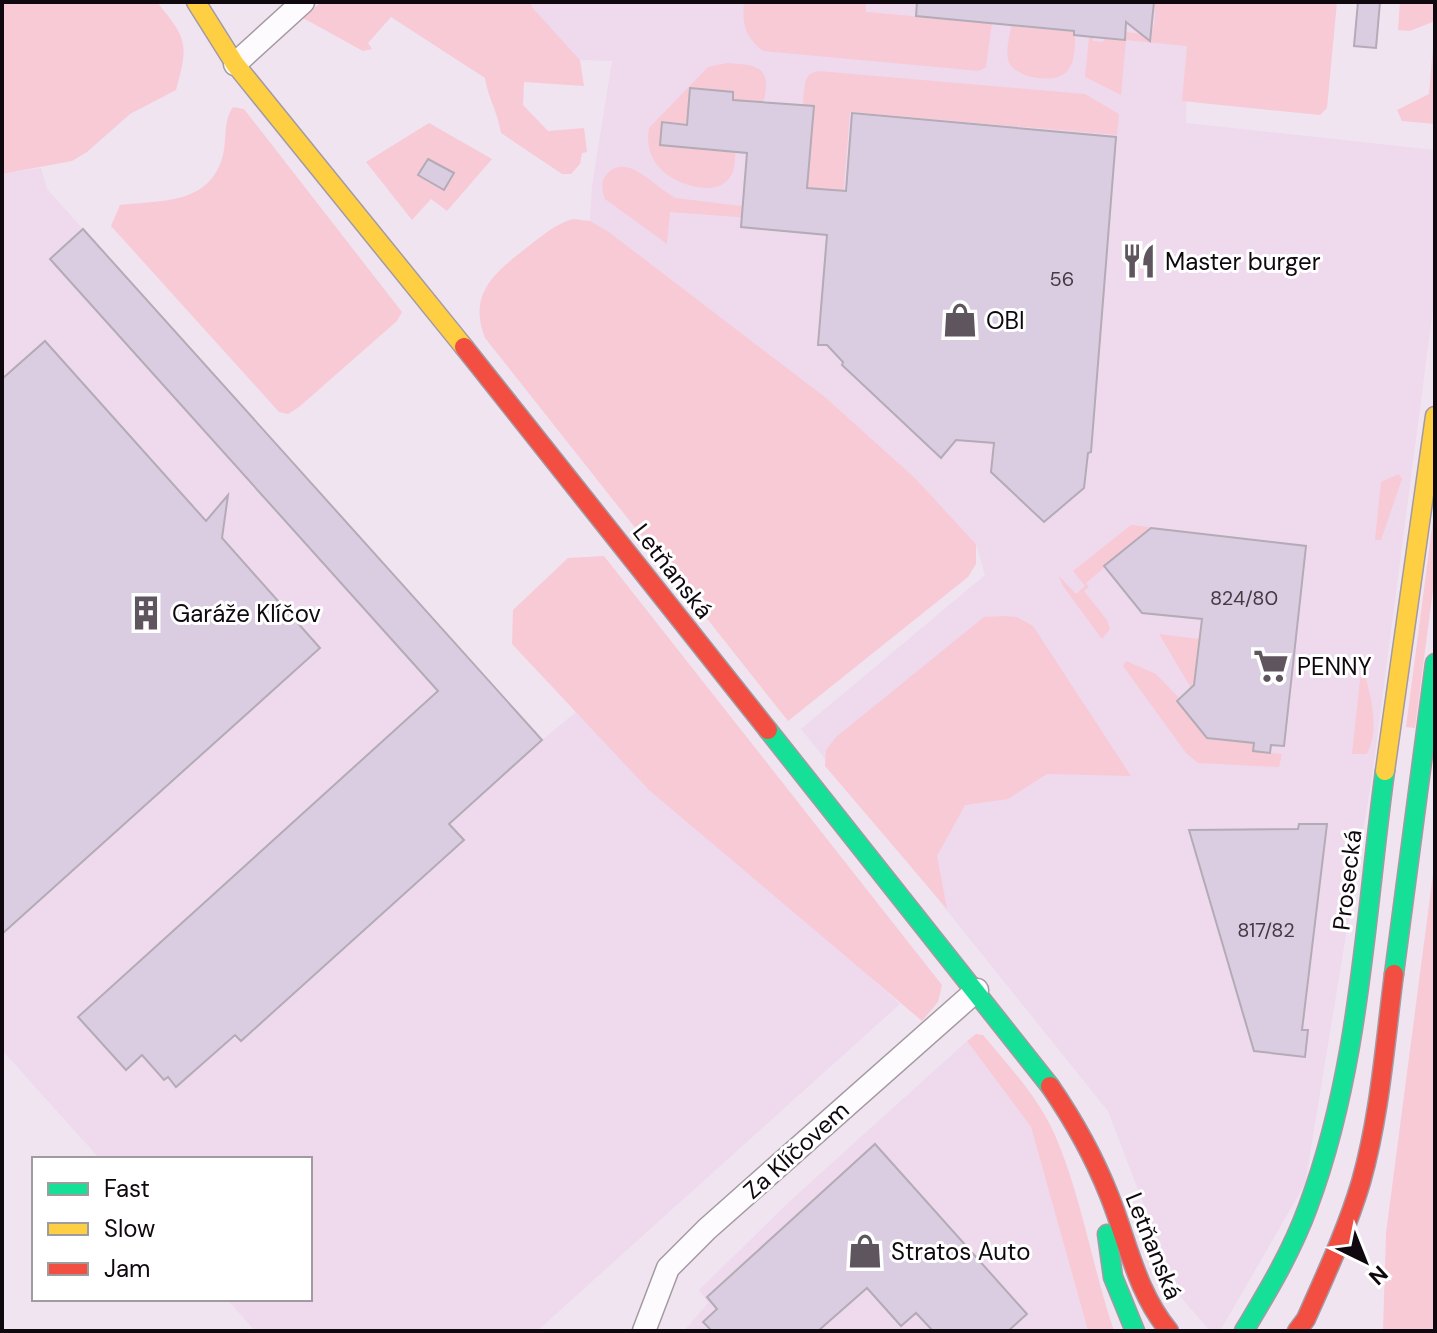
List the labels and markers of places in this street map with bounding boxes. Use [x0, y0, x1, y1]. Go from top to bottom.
restaurant icon: Master burger [1120, 242, 1158, 280]
place label: Master burger [1165, 246, 1321, 277]
shop icon: OBI [941, 301, 979, 339]
place label: OBI [986, 305, 1025, 336]
building icon: Garáže Klíčov [127, 594, 165, 632]
place label: Garáže Klíčov [172, 598, 321, 629]
supermarket icon: PENNY [1252, 647, 1290, 685]
place label: PENNY [1297, 651, 1372, 682]
shop icon: Stratos Auto [846, 1232, 884, 1270]
place label: Stratos Auto [891, 1236, 1030, 1267]

